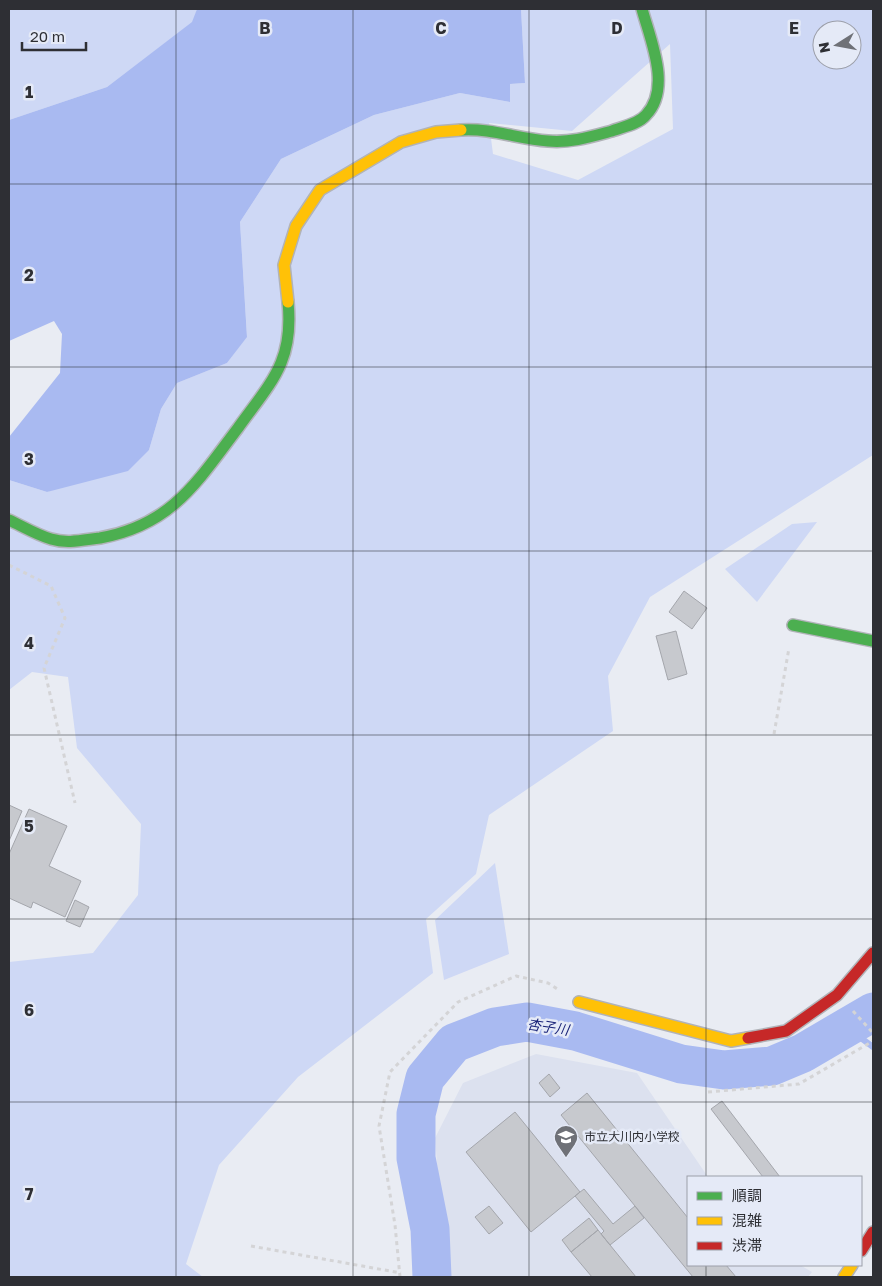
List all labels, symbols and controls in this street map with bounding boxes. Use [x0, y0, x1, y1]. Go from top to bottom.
text: B [259, 18, 271, 38]
text: C [435, 18, 447, 38]
text: D [611, 18, 623, 38]
text: E [789, 18, 799, 38]
scale bar [22, 20, 86, 52]
north arrow [812, 20, 862, 70]
text: 20 m [30, 27, 65, 45]
text: N [814, 41, 833, 54]
text: 1 [25, 82, 33, 102]
text: 2 [24, 265, 34, 285]
text: 3 [24, 449, 34, 469]
text: 4 [24, 633, 34, 653]
text: 5 [24, 816, 34, 836]
text: 6 [24, 1000, 34, 1020]
water label: 杏子川 [526, 1015, 572, 1038]
school or university icon: 市立大川内小学校 [553, 1124, 579, 1158]
place label: 市立大川内小学校 [584, 1129, 680, 1144]
legend [687, 1176, 862, 1266]
text: 7 [25, 1184, 34, 1204]
text: 順調 [732, 1186, 762, 1204]
text: 混雑 [732, 1211, 762, 1229]
text: 渋滞 [732, 1236, 762, 1254]

